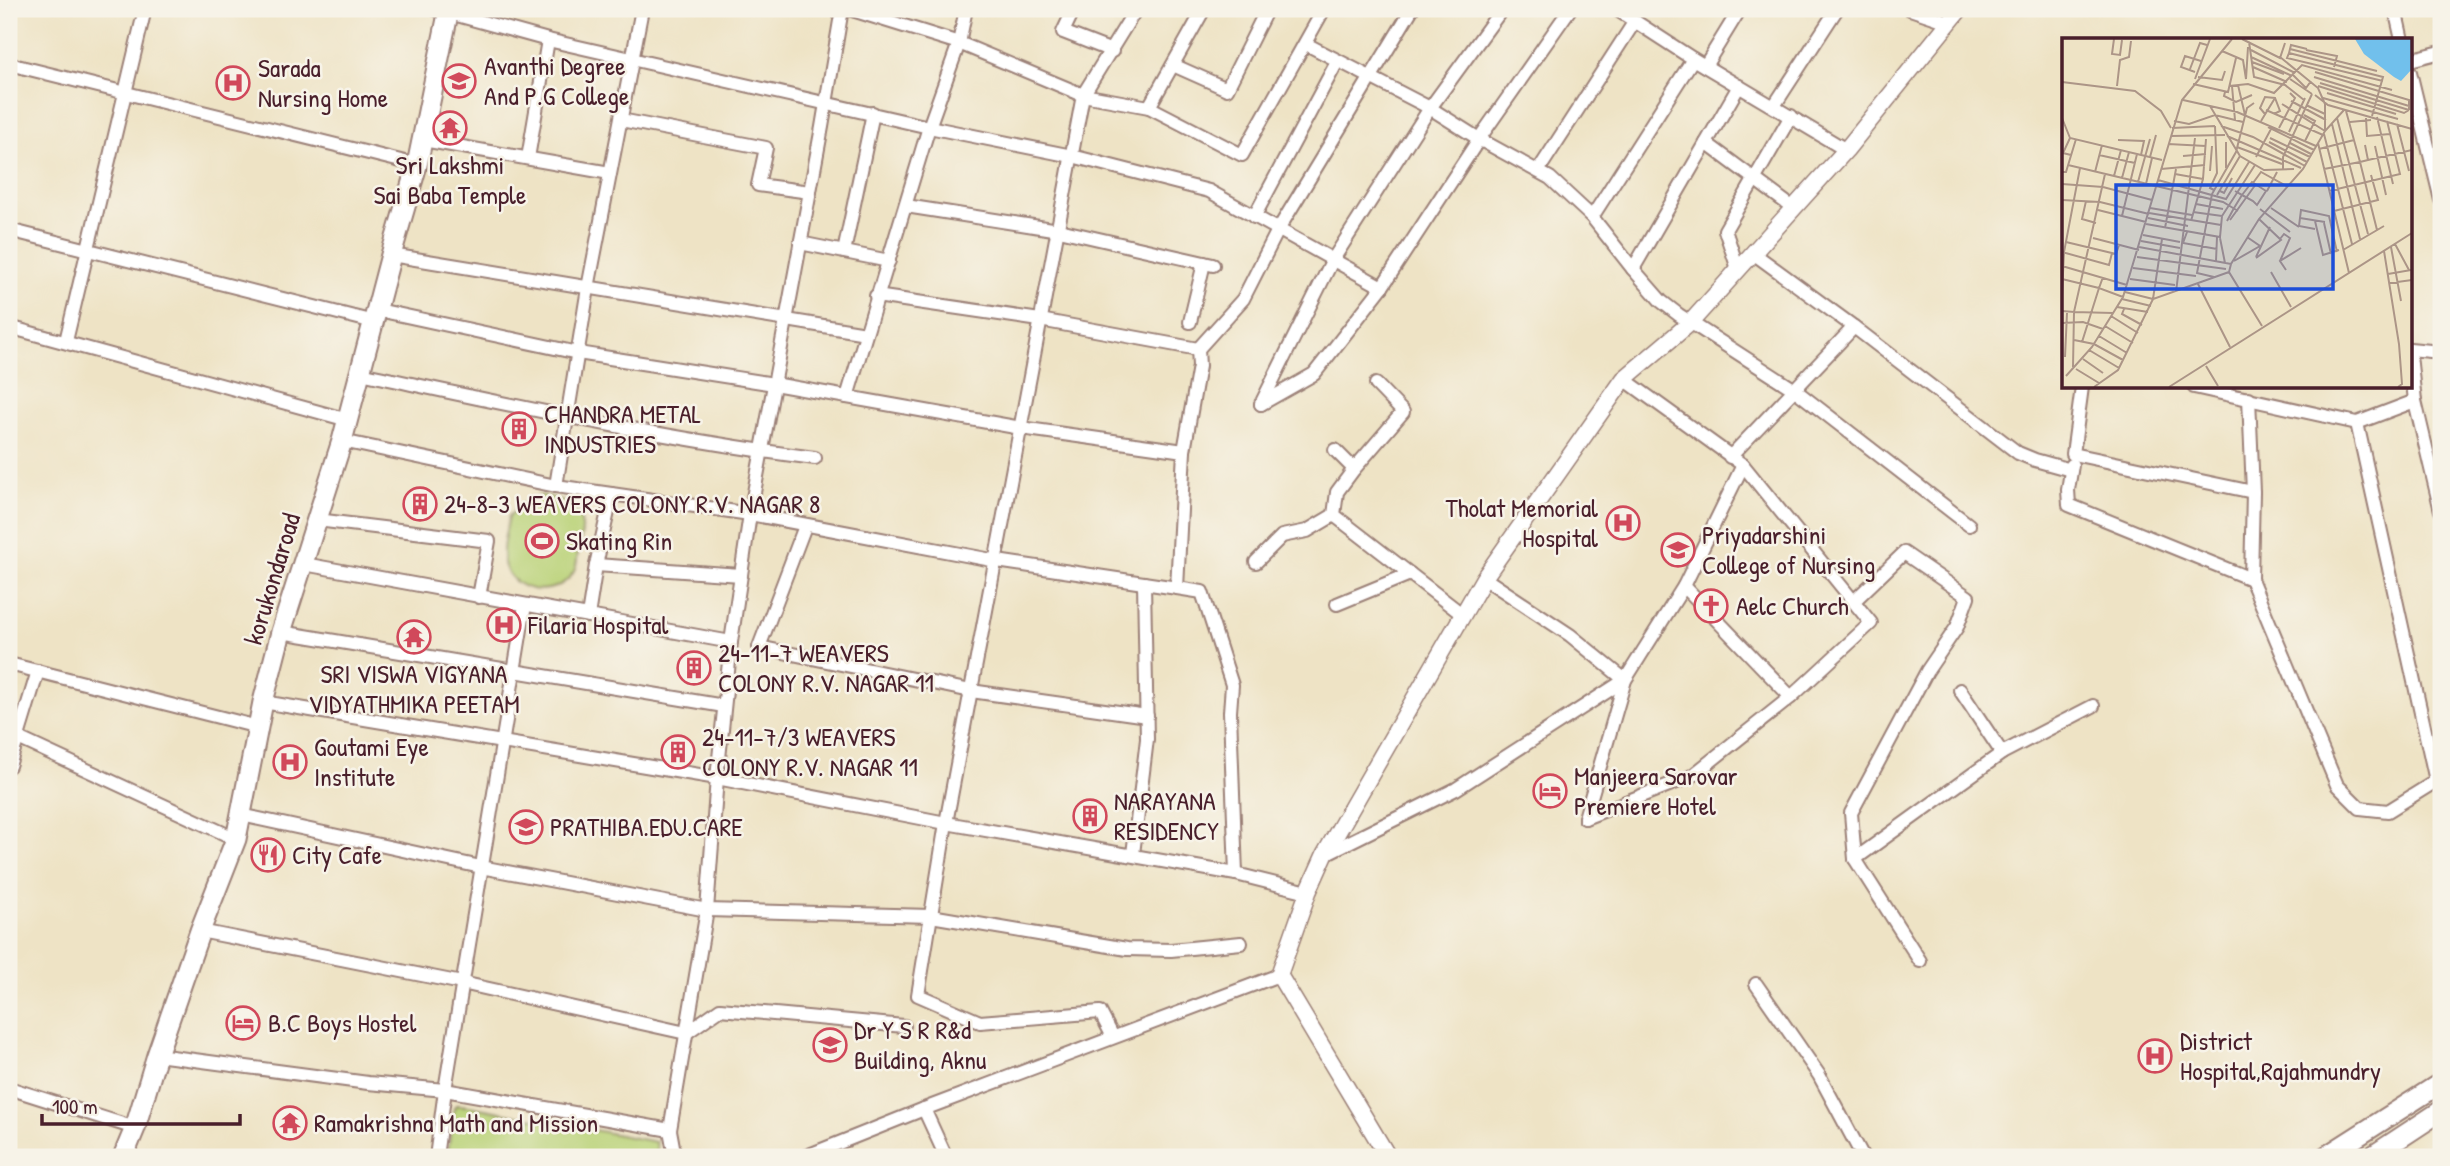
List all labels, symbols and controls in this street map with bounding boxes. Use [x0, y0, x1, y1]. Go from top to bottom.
inset map [2062, 38, 2412, 388]
place label: Avanthi Degree And P.G College [484, 48, 629, 113]
place label: Sarada Nursing Home [258, 50, 388, 115]
school or university icon: Avanthi Degree And P.G College [440, 62, 478, 100]
hospital icon: Sarada Nursing Home [214, 64, 252, 102]
temple icon: Sri Lakshmi Sai Baba Temple [431, 109, 469, 147]
place label: Sri Lakshmi Sai Baba Temple [374, 147, 526, 212]
place label: CHANDRA METAL INDUSTRIES [544, 396, 701, 461]
building icon: CHANDRA METAL INDUSTRIES [500, 410, 538, 448]
building icon: 24-8-3 WEAVERS COLONY R.V. NAGAR 8 [401, 485, 439, 523]
place label: 24-8-3 WEAVERS COLONY R.V. NAGAR 8 [444, 486, 820, 521]
place label: Tholat Memorial Hospital [1445, 490, 1598, 555]
hospital icon: Tholat Memorial Hospital [1604, 504, 1642, 542]
street label: korukondaroad [235, 509, 308, 649]
place label: Priyadarshini College of Nursing [1702, 517, 1875, 582]
sports icon: Skating Rin [523, 522, 561, 560]
place label: Skating Rin [566, 523, 672, 558]
school or university icon: Priyadarshini College of Nursing [1659, 531, 1697, 569]
church icon: Aelc Church [1692, 587, 1730, 625]
place label: Aelc Church [1736, 588, 1849, 623]
hospital icon: Filaria Hospital [485, 606, 523, 644]
place label: Filaria Hospital [527, 607, 668, 642]
temple icon: SRI VISWA VIGYANA VIDYATHMIKA PEETAM [395, 618, 433, 656]
place label: 24-11-7 WEAVERS COLONY R.V. NAGAR 11 [718, 635, 934, 700]
building icon: 24-11-7 WEAVERS COLONY R.V. NAGAR 11 [675, 649, 713, 687]
place label: SRI VISWA VIGYANA VIDYATHMIKA PEETAM [308, 656, 520, 721]
place label: 24-11-7/3 WEAVERS COLONY R.V. NAGAR 11 [702, 719, 918, 784]
place label: Goutami Eye Institute [314, 729, 429, 794]
building icon: 24-11-7/3 WEAVERS COLONY R.V. NAGAR 11 [659, 733, 697, 771]
hospital icon: Goutami Eye Institute [271, 743, 309, 781]
place label: Manjeera Sarovar Premiere Hotel [1574, 758, 1738, 823]
hotel icon: Manjeera Sarovar Premiere Hotel [1531, 772, 1569, 810]
place label: NARAYANA RESIDENCY [1114, 783, 1219, 848]
building icon: NARAYANA RESIDENCY [1071, 797, 1109, 835]
school or university icon: PRATHIBA.EDU.CARE [507, 808, 545, 846]
place label: PRATHIBA.EDU.CARE [550, 809, 743, 844]
restaurant icon: City Cafe [249, 836, 287, 874]
place label: City Cafe [292, 837, 382, 872]
hotel icon: B.C Boys Hostel [224, 1004, 262, 1042]
place label: B.C Boys Hostel [268, 1005, 417, 1040]
place label: Dr Y S R R&d Building, Aknu [854, 1012, 986, 1077]
place label: District Hospital,Rajahmundry [2180, 1023, 2381, 1088]
school or university icon: Dr Y S R R&d Building, Aknu [811, 1026, 849, 1064]
hospital icon: District Hospital,Rajahmundry [2136, 1037, 2174, 1075]
scale bar [42, 1082, 240, 1126]
text: 100 m [52, 1092, 98, 1121]
temple icon: Ramakrishna Math and Mission [271, 1104, 309, 1142]
place label: Ramakrishna Math and Mission [314, 1105, 598, 1140]

